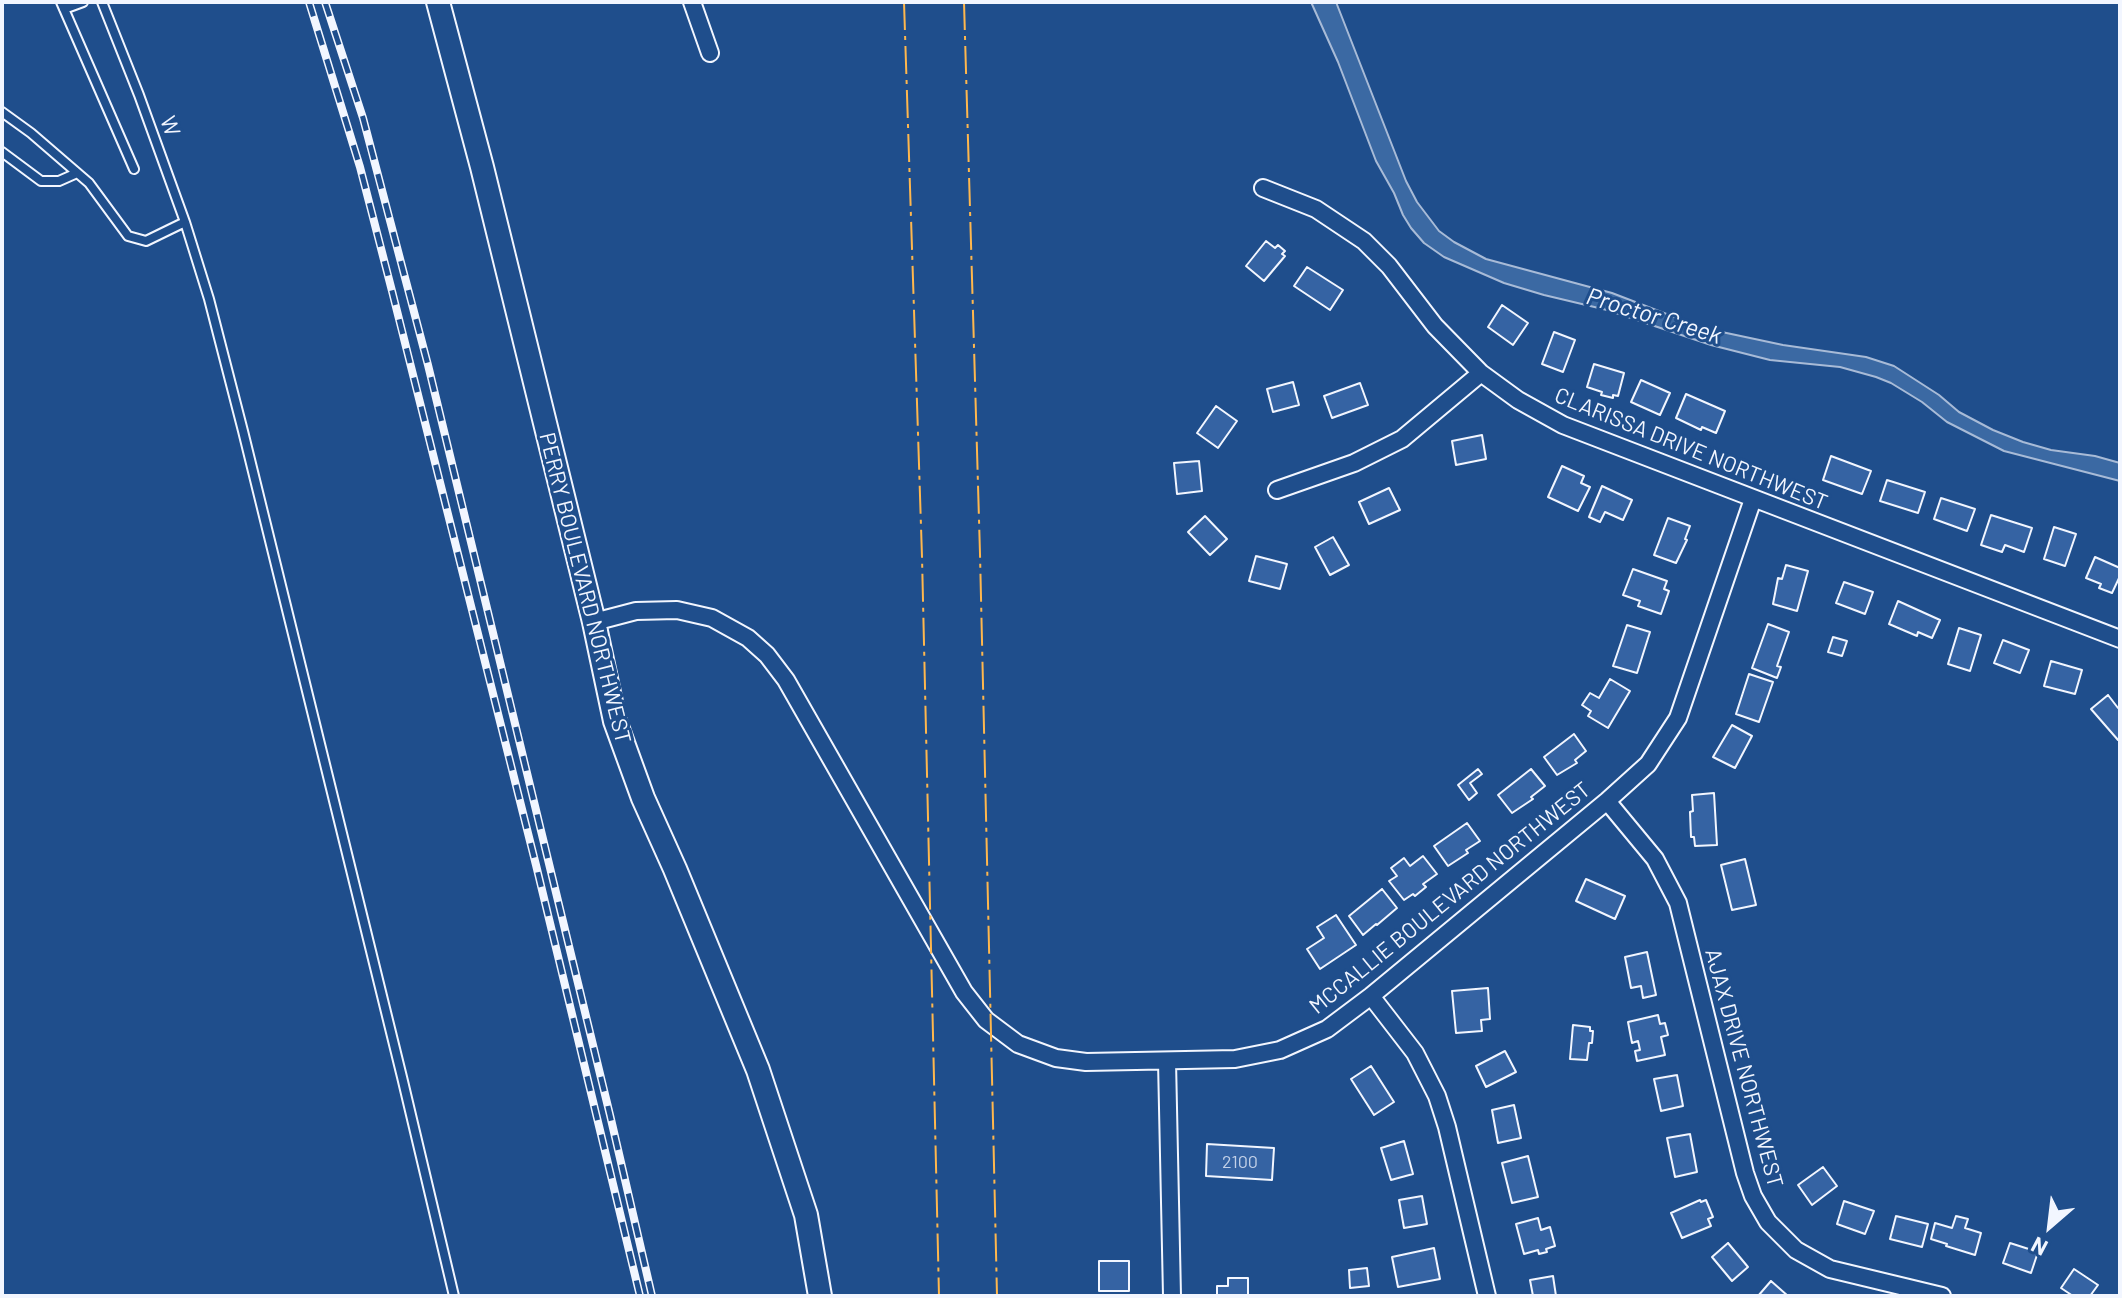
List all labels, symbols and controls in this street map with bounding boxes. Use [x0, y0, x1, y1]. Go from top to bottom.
street label: W [154, 112, 186, 140]
water label: Proctor Creek [1583, 282, 1725, 350]
street label: CLARISSA DRIVE NORTHWEST [1551, 382, 1831, 516]
street label: PERRY BOULEVARD NORTHWEST [534, 430, 636, 746]
street label: MCCALLIE BOULEVARD NORTHWEST [1304, 776, 1596, 1020]
street label: AJAX DRIVE NORTHWEST [1699, 946, 1789, 1190]
house number: 2100 [1222, 1151, 1258, 1173]
north arrow [2010, 1186, 2090, 1266]
text: N [2026, 1232, 2051, 1262]

